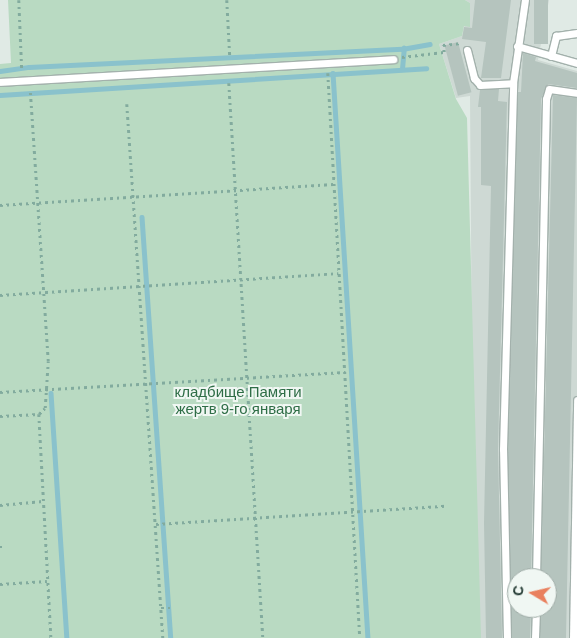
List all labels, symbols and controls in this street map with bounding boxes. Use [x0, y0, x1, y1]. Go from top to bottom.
park label: кладбище Памяти жертв 9-го января [174, 382, 302, 417]
north arrow [507, 568, 557, 618]
text: С [509, 585, 527, 597]

